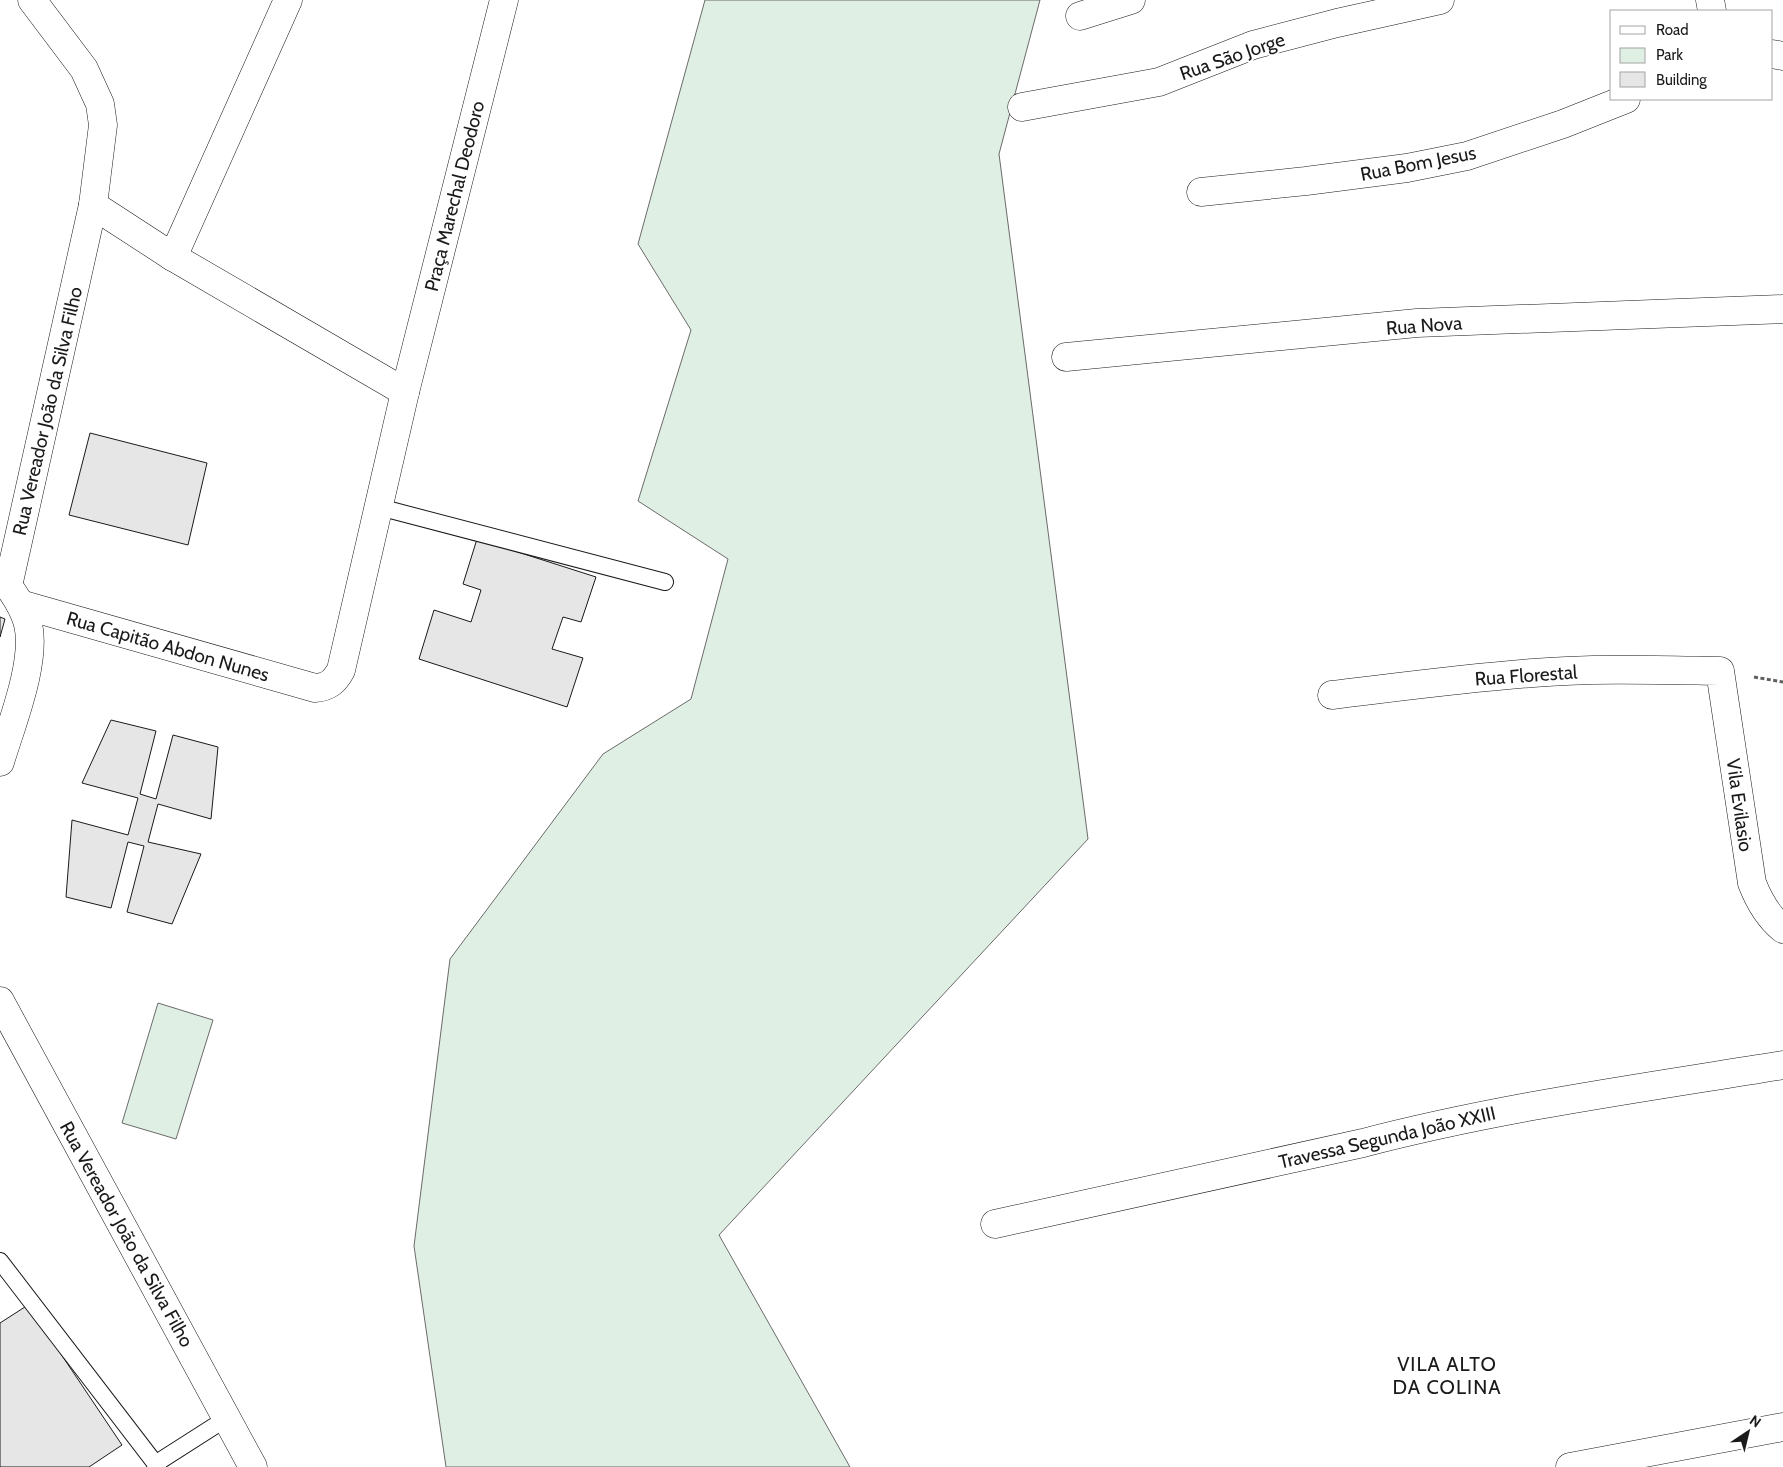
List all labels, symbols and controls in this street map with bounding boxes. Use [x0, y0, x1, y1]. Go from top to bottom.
legend [1610, 10, 1773, 100]
text: Road [1656, 21, 1689, 39]
street label: Rua São Jorge [1177, 28, 1288, 85]
text: Park [1656, 46, 1683, 64]
text: Building [1656, 71, 1707, 89]
street label: Praça Marechal Deodoro [420, 98, 489, 294]
street label: Rua Bom Jesus [1358, 141, 1478, 186]
street label: Rua Vereador João da Silva Filho [8, 285, 87, 538]
street label: Rua Nova [1385, 311, 1463, 340]
street label: Rua Capitão Abdon Nunes [64, 607, 272, 686]
street label: Rua Florestal [1474, 660, 1579, 691]
street label: Vila Evilasio [1722, 757, 1757, 853]
street label: Travessa Segunda João XXIII [1276, 1101, 1498, 1174]
street label: Rua Vereador João da Silva Filho [55, 1117, 198, 1351]
district label: VILA ALTO DA COLINA [1392, 1352, 1502, 1399]
north arrow [1723, 1407, 1773, 1457]
text: N [1746, 1411, 1765, 1432]

